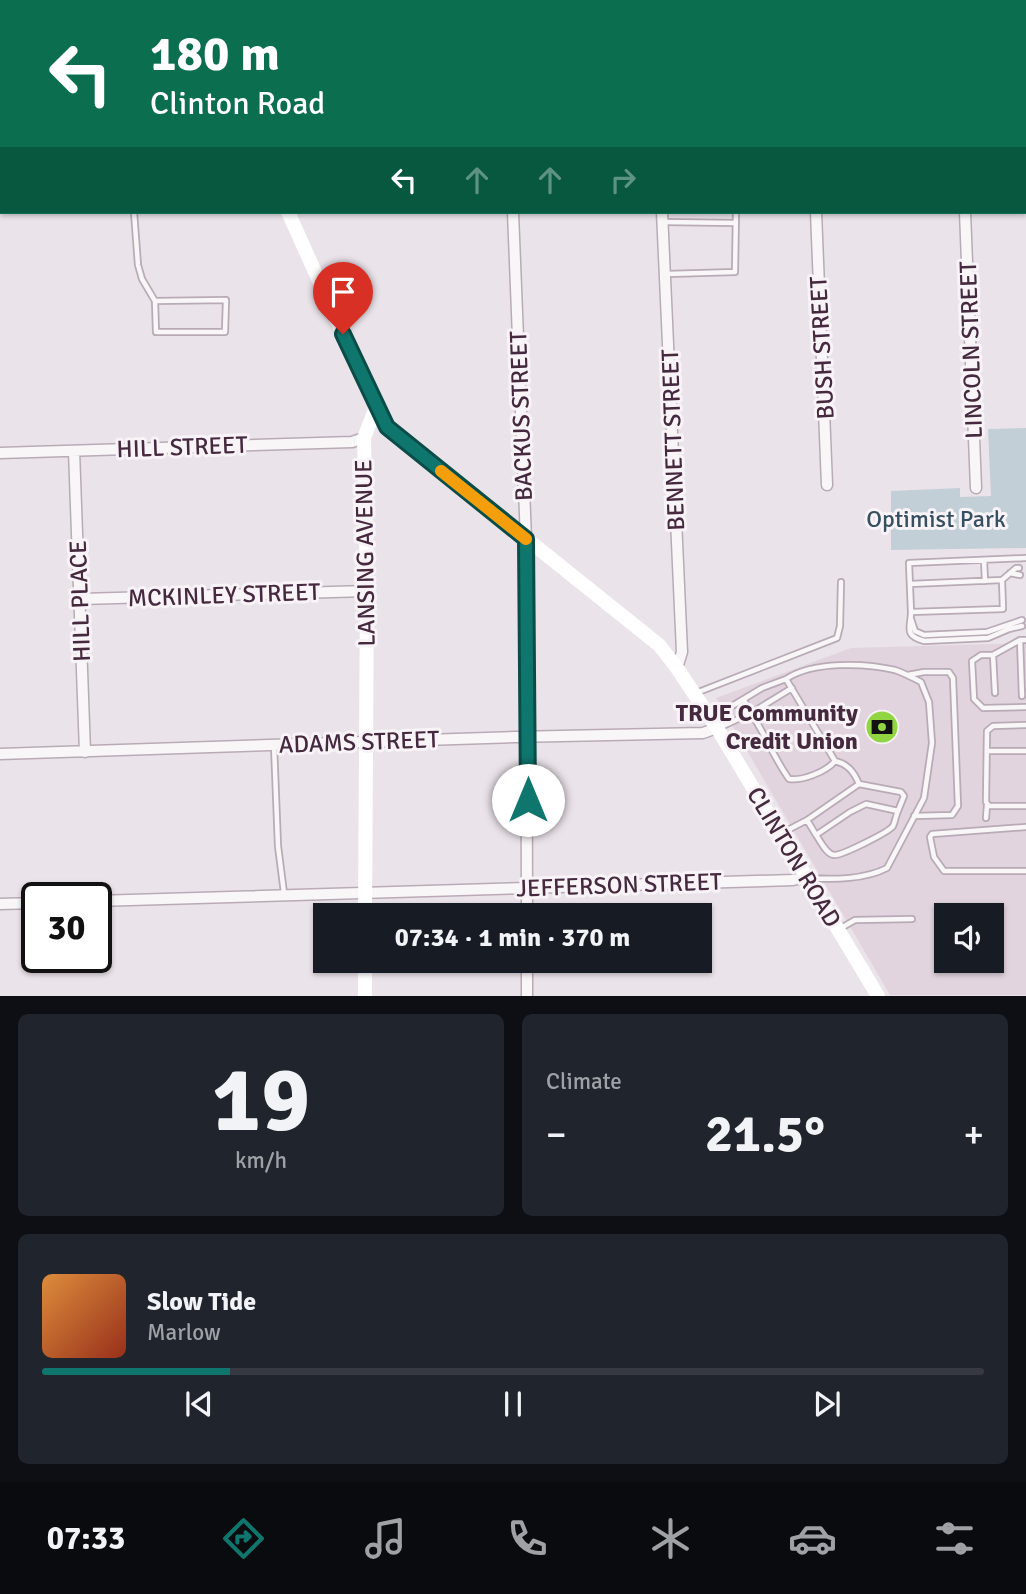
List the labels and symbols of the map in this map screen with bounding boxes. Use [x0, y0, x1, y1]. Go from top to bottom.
street label: LINCOLN STREET [953, 261, 989, 439]
pin [313, 262, 373, 334]
street label: BUSH STREET [803, 275, 841, 420]
street label: BACKUS STREET [503, 330, 539, 502]
street label: BENNETT STREET [655, 348, 691, 531]
street label: HILL STREET [116, 430, 248, 464]
street label: LANSING AVENUE [348, 459, 382, 647]
park label: Optimist Park [866, 504, 1006, 534]
street label: HILL PLACE [63, 540, 97, 662]
street label: MCKINLEY STREET [127, 577, 321, 613]
place label: TRUE Community Credit Union [676, 698, 858, 756]
bank icon: TRUE Community Credit Union [863, 708, 901, 746]
street label: ADAMS STREET [278, 724, 440, 760]
position arrow [491, 763, 565, 837]
street label: CLINTON ROAD [740, 781, 848, 933]
street label: JEFFERSON STREET [516, 866, 723, 904]
speed limit sign: 30 [21, 882, 112, 973]

